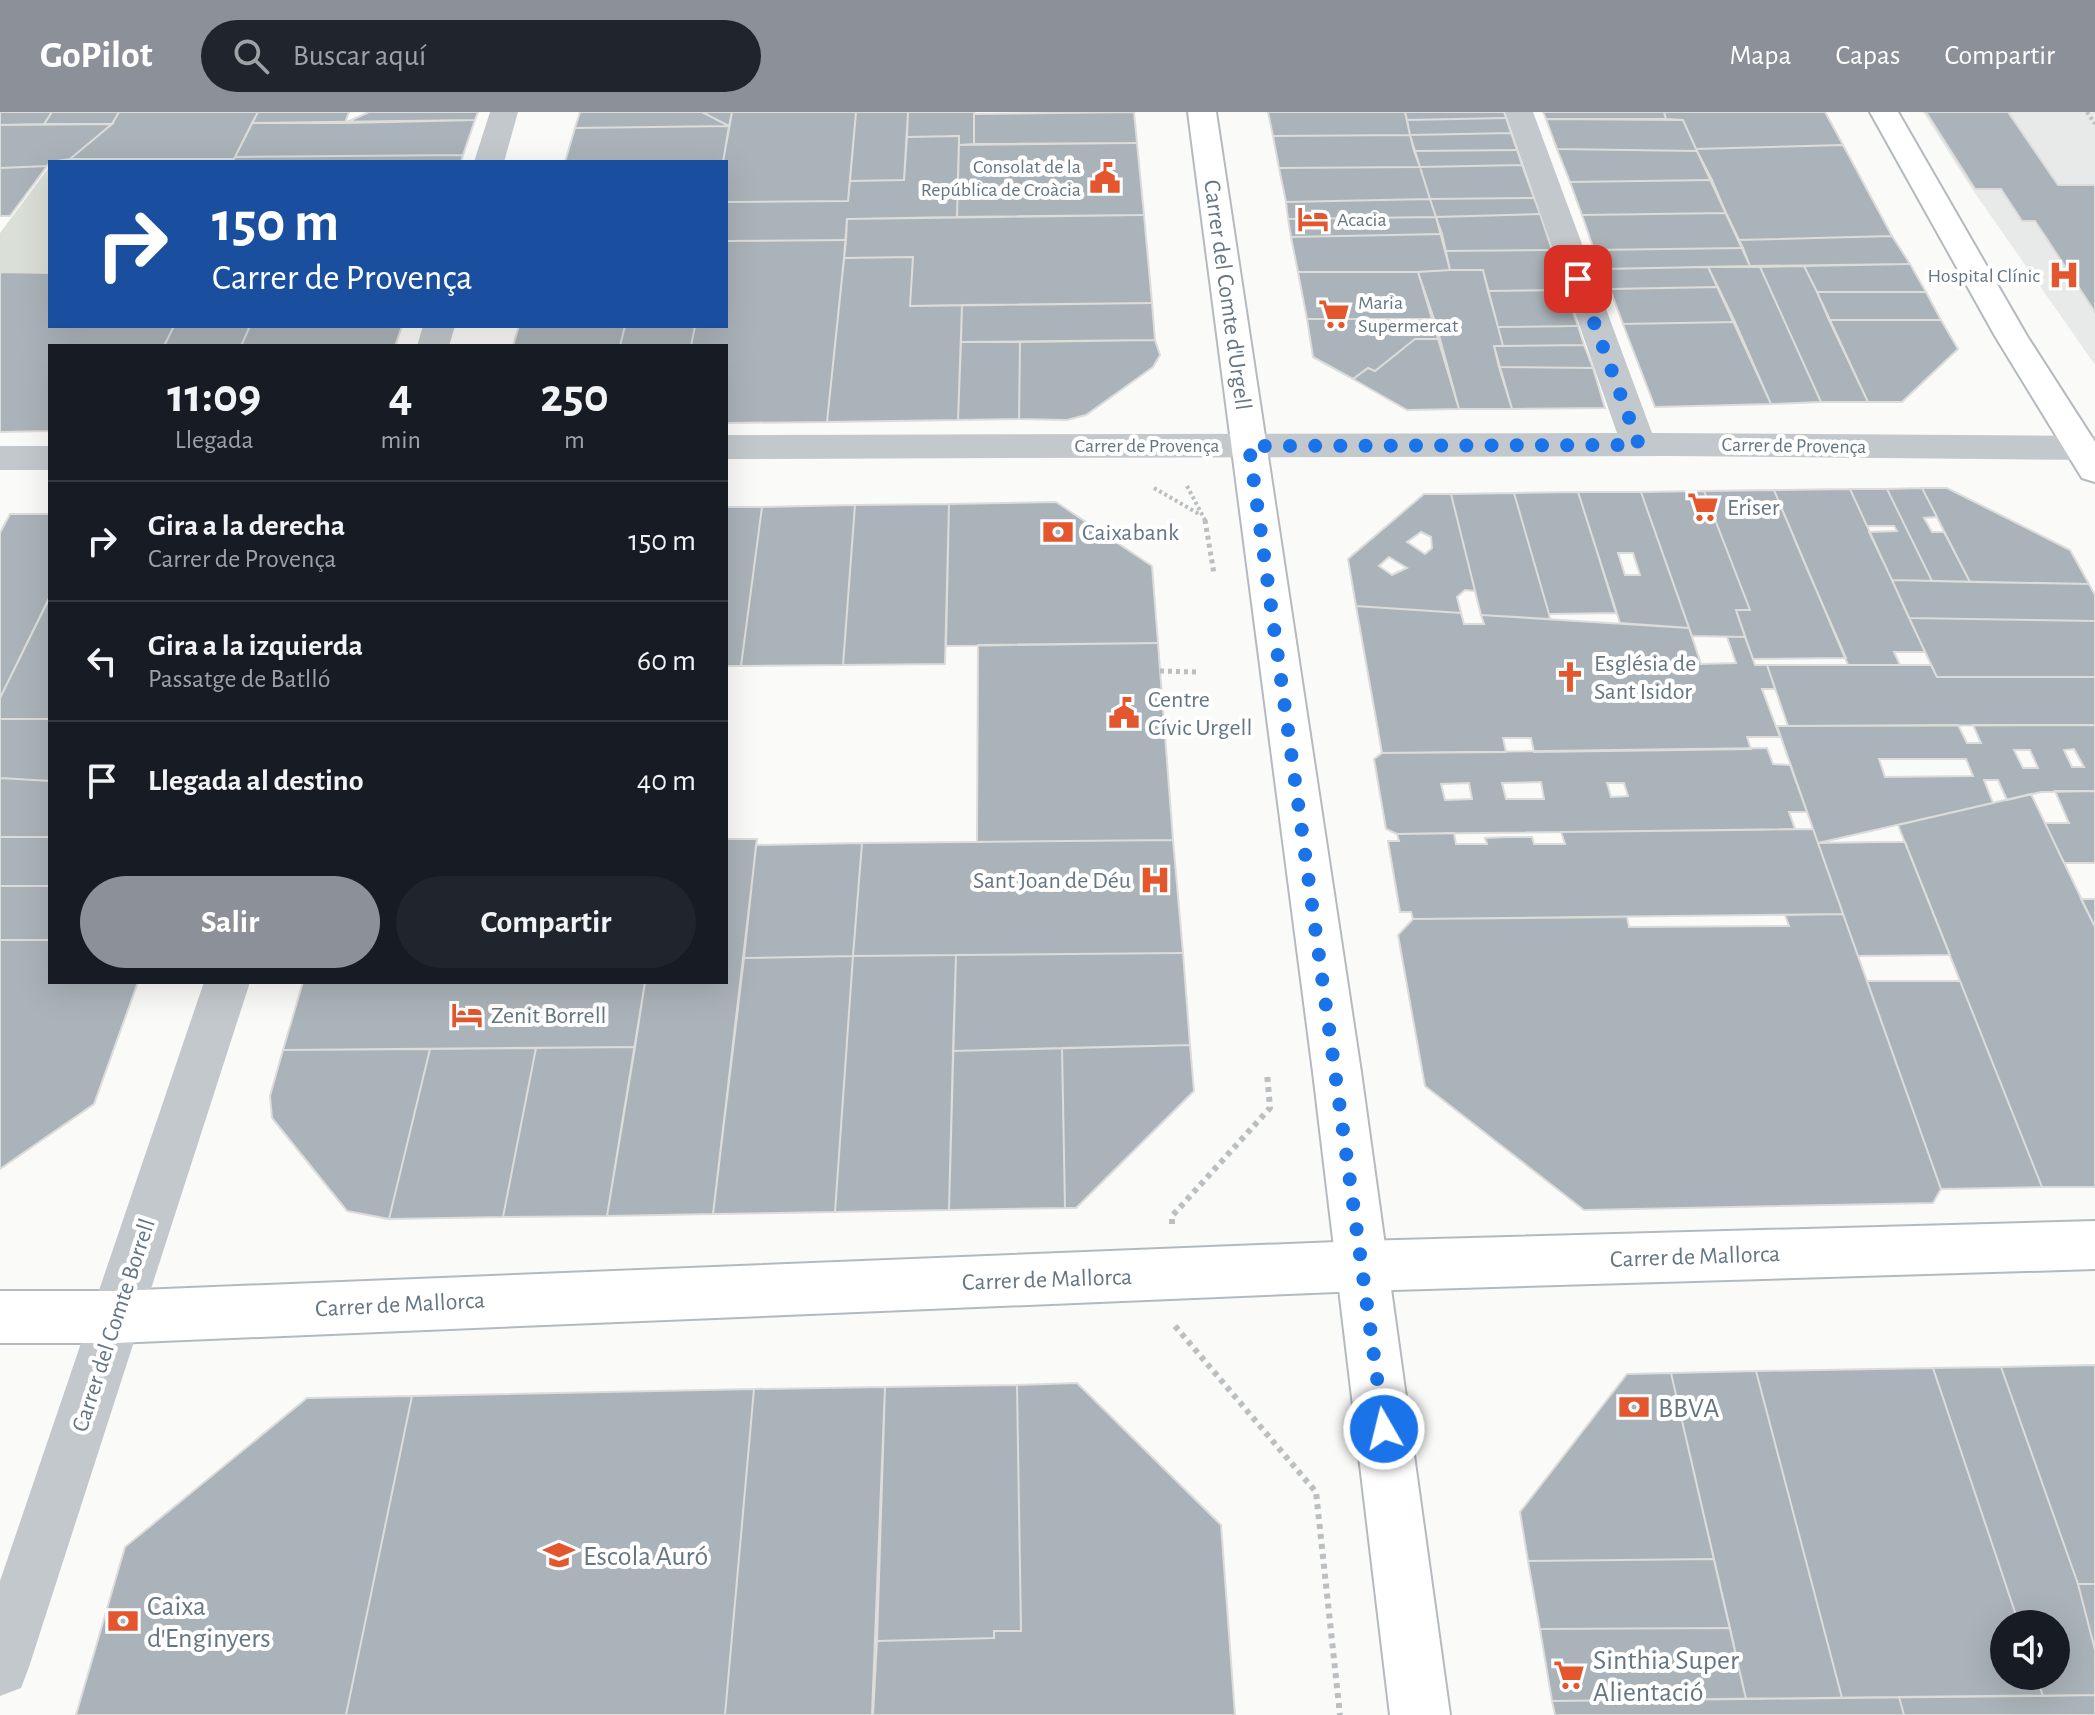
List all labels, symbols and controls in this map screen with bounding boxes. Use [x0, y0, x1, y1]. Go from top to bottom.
search box [201, 20, 761, 92]
icon: search [229, 34, 273, 78]
text: GoPilot [40, 37, 153, 75]
text: Buscar aquí [293, 41, 426, 71]
text: Mapa [1729, 42, 1791, 70]
text: Capas [1835, 42, 1900, 70]
text: Compartir [1944, 42, 2055, 70]
place label: Consolat de la República de Croàcia [921, 157, 1081, 200]
public building icon: Consolat de la República de Croàcia [1088, 161, 1122, 195]
street label: Carrer del Comte d'Urgell [1199, 178, 1255, 412]
icon: right [80, 192, 184, 296]
text: 150 m [212, 195, 339, 251]
hotel icon: Acacia [1296, 202, 1330, 236]
place label: Acacia [1337, 210, 1387, 230]
pin [1544, 245, 1612, 313]
icon: arrive [1556, 257, 1600, 301]
hospital icon: Hospital Clínic [2047, 258, 2081, 292]
text: Carrer de Provença [212, 260, 473, 296]
place label: Hospital Clínic [1928, 266, 2040, 286]
place label: Maria Supermercat [1358, 293, 1459, 336]
supermarket icon: Maria Supermercat [1317, 297, 1351, 331]
text: 11:09 [167, 373, 261, 421]
text: 4 [389, 373, 413, 421]
text: 250 [540, 373, 609, 421]
text: Llegada [175, 427, 254, 453]
text: min [380, 427, 421, 453]
text: m [564, 427, 585, 453]
street label: Carrer de Provença [1721, 435, 1867, 457]
street label: Carrer de Provença [1075, 436, 1219, 456]
supermarket icon: Eriser [1686, 490, 1720, 524]
place label: Eriser [1727, 496, 1780, 520]
text: Gira a la derecha [148, 511, 345, 541]
bank icon: Caixabank [1041, 515, 1075, 549]
icon: right [80, 519, 124, 563]
place label: Caixabank [1082, 521, 1179, 545]
text: 150 m [628, 526, 696, 556]
text: Carrer de Provença [148, 546, 336, 572]
text: Gira a la izquierda [148, 631, 363, 661]
icon: left [80, 639, 124, 683]
text: 60 m [637, 646, 696, 676]
place label: Església de Sant Isidor [1594, 652, 1696, 704]
church icon: Església de Sant Isidor [1553, 660, 1587, 694]
text: Passatge de Batlló [148, 666, 330, 692]
place label: Centre Cívic Urgell [1148, 688, 1252, 740]
public building icon: Centre Cívic Urgell [1107, 696, 1141, 730]
icon: arrive [80, 759, 124, 803]
text: Llegada al destino [148, 766, 364, 796]
text: 40 m [637, 766, 696, 796]
hospital icon: Sant Joan de Déu [1138, 863, 1172, 897]
place label: Sant Joan de Déu [973, 869, 1131, 893]
button: Salir [80, 876, 380, 968]
button: Compartir [396, 876, 696, 968]
hotel icon: Zenit Borrell [450, 998, 484, 1032]
place label: Zenit Borrell [491, 1004, 607, 1028]
street label: Carrer del Comte Borrell [68, 1216, 160, 1435]
street label: Carrer de Mallorca [1610, 1242, 1780, 1272]
street label: Carrer de Mallorca [962, 1265, 1132, 1295]
street label: Carrer de Mallorca [315, 1289, 486, 1321]
position arrow [1342, 1387, 1426, 1471]
bank icon: BBVA [1617, 1390, 1651, 1424]
place label: BBVA [1658, 1395, 1719, 1423]
school or university icon: Escola Auró [542, 1538, 576, 1572]
place label: Escola Auró [583, 1543, 708, 1571]
place label: Caixa d'Enginyers [147, 1593, 271, 1653]
bank icon: Caixa d'Enginyers [106, 1604, 140, 1638]
map controls [1990, 1610, 2070, 1690]
button: sound [1990, 1610, 2070, 1690]
place label: Sinthia Super Alientació [1593, 1647, 1739, 1707]
supermarket icon: Sinthia Super Alientació [1552, 1658, 1586, 1692]

